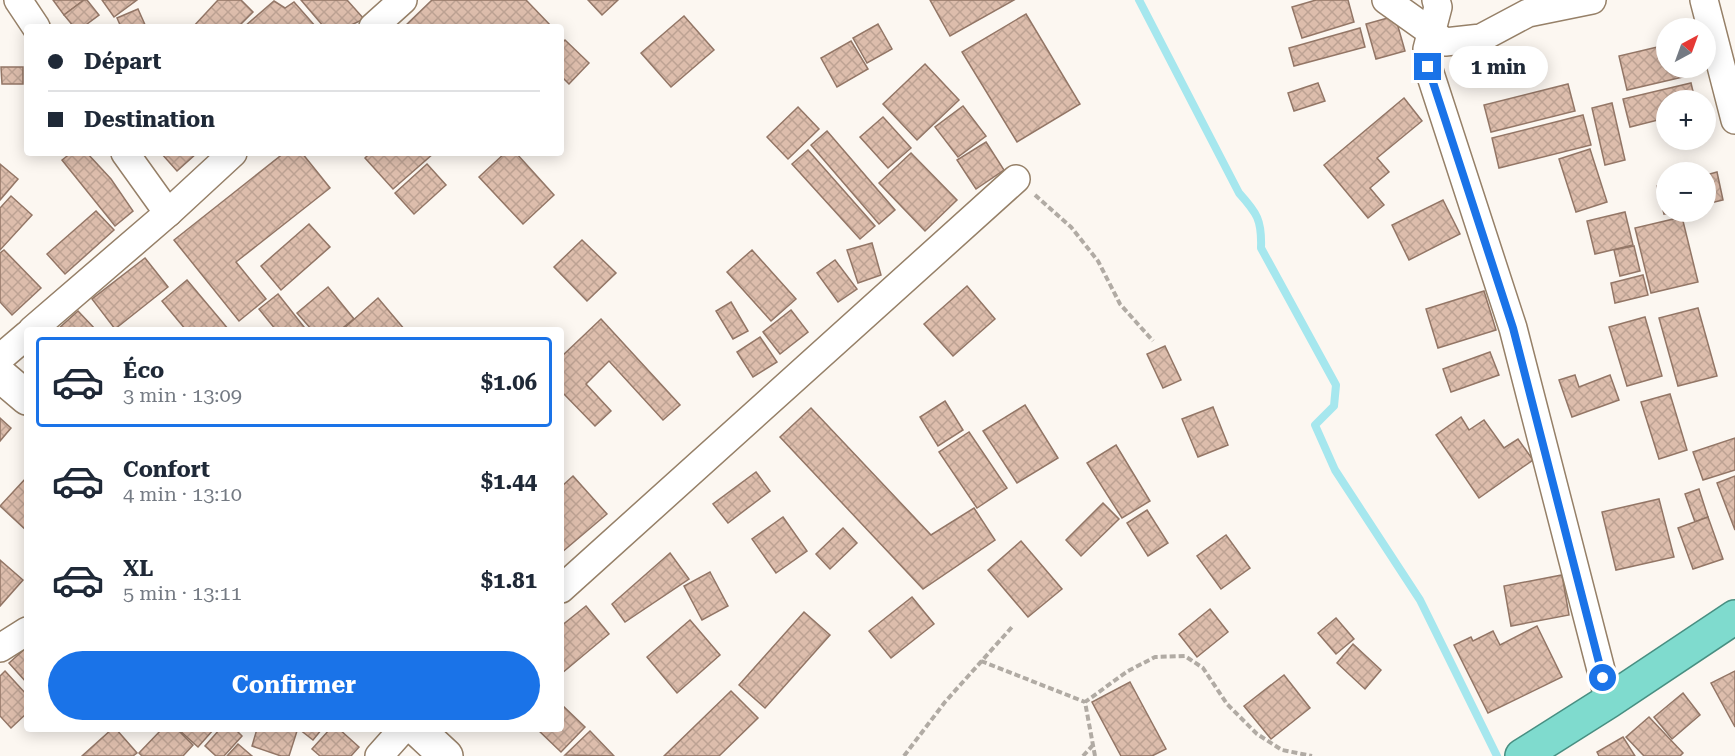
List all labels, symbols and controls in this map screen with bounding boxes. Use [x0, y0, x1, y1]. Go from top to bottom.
north arrow [1656, 18, 1716, 78]
map controls [1656, 18, 1716, 222]
callout: 1 min [1449, 46, 1548, 88]
text: Départ [84, 49, 161, 74]
route end [1414, 53, 1441, 80]
text: 1 min [1471, 55, 1526, 79]
button: + [1656, 90, 1716, 150]
text: Destination [84, 107, 215, 132]
button: − [1656, 162, 1716, 222]
icon: car [51, 355, 105, 409]
text: Éco [123, 358, 164, 383]
text: $1.06 [481, 370, 537, 395]
text: 3 min · 13:09 [123, 383, 242, 407]
icon: car [51, 454, 105, 508]
text: Confort [123, 457, 210, 482]
text: $1.44 [481, 469, 537, 494]
text: 4 min · 13:10 [123, 482, 242, 506]
icon: car [51, 553, 105, 607]
text: XL [123, 556, 153, 581]
text: $1.81 [481, 568, 537, 593]
text: 5 min · 13:11 [123, 581, 242, 605]
button: Confirmer [48, 651, 540, 720]
route start [1589, 664, 1616, 691]

